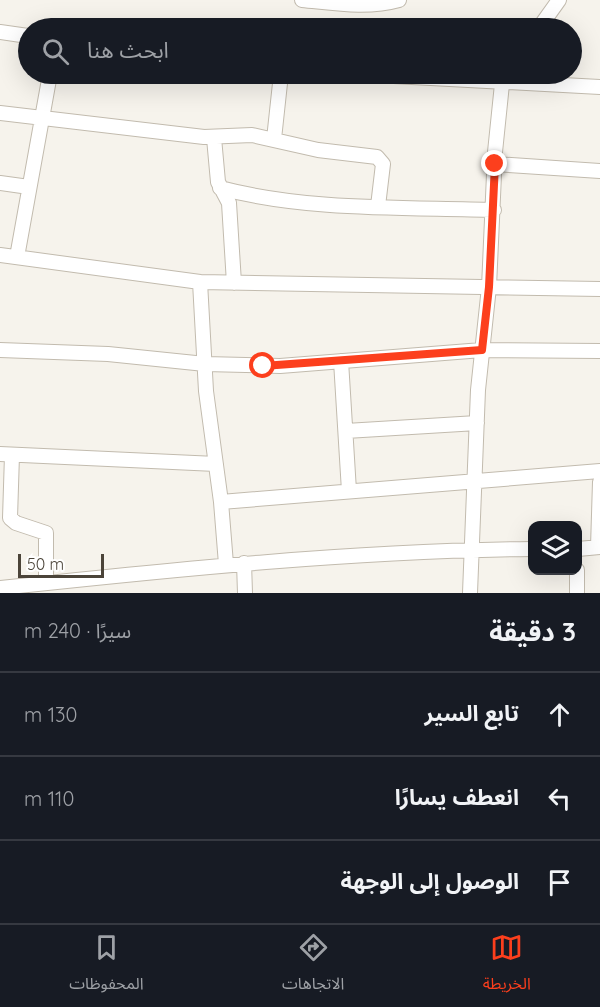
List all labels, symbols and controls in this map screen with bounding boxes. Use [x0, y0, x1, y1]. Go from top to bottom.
search box [18, 18, 582, 84]
icon: search [39, 35, 72, 68]
text: ابحث هنا [87, 36, 169, 64]
route end [481, 150, 507, 176]
route start [249, 352, 275, 378]
map controls [528, 521, 582, 575]
button: layers [528, 521, 582, 575]
scale bar [18, 551, 104, 578]
text: 50 m [27, 554, 64, 574]
text: 3 دقيقة [489, 615, 576, 648]
text: سيرًا · 240 m [24, 618, 131, 643]
icon: ahead [543, 698, 576, 731]
text: تابع السير [425, 699, 519, 727]
text: 130 m [24, 702, 78, 727]
icon: left [543, 782, 576, 815]
text: انعطف يسارًا [395, 783, 519, 811]
text: 110 m [24, 786, 74, 811]
icon: arrive [543, 866, 576, 899]
text: الوصول إلى الوجهة [341, 867, 519, 895]
tab: المحفوظات [69, 931, 143, 1001]
tab: الاتجاهات [282, 931, 344, 1001]
tab: الخريطة [483, 931, 531, 1001]

